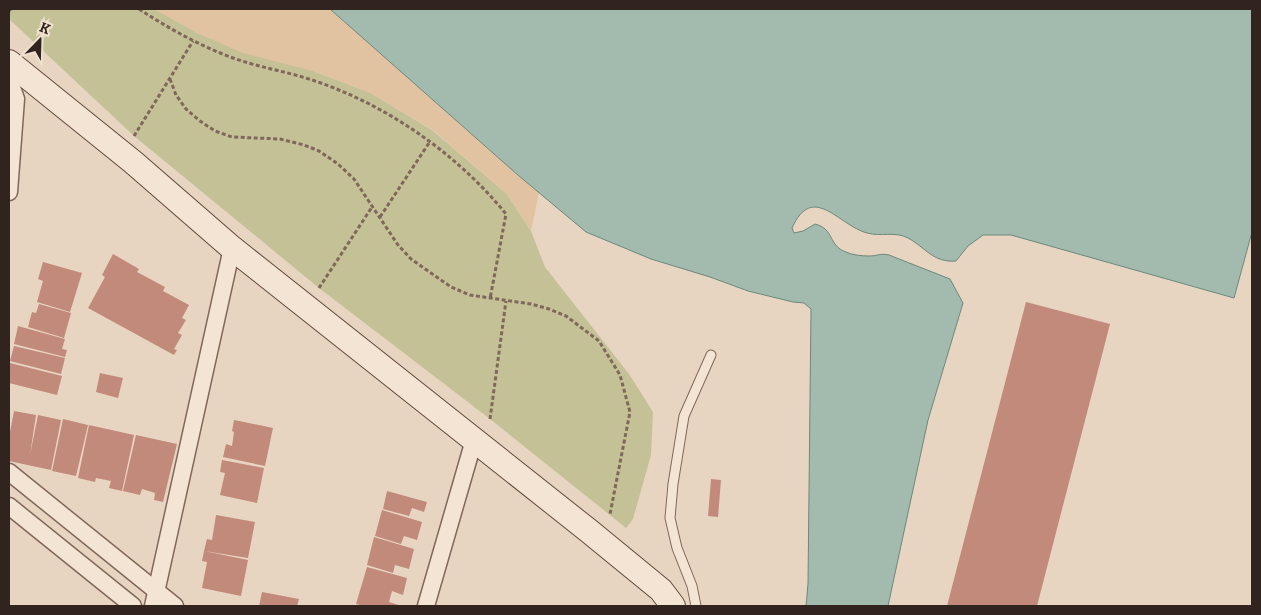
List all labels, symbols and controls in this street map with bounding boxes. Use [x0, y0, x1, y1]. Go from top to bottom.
north arrow [15, 15, 65, 65]
text: K [37, 19, 53, 38]

